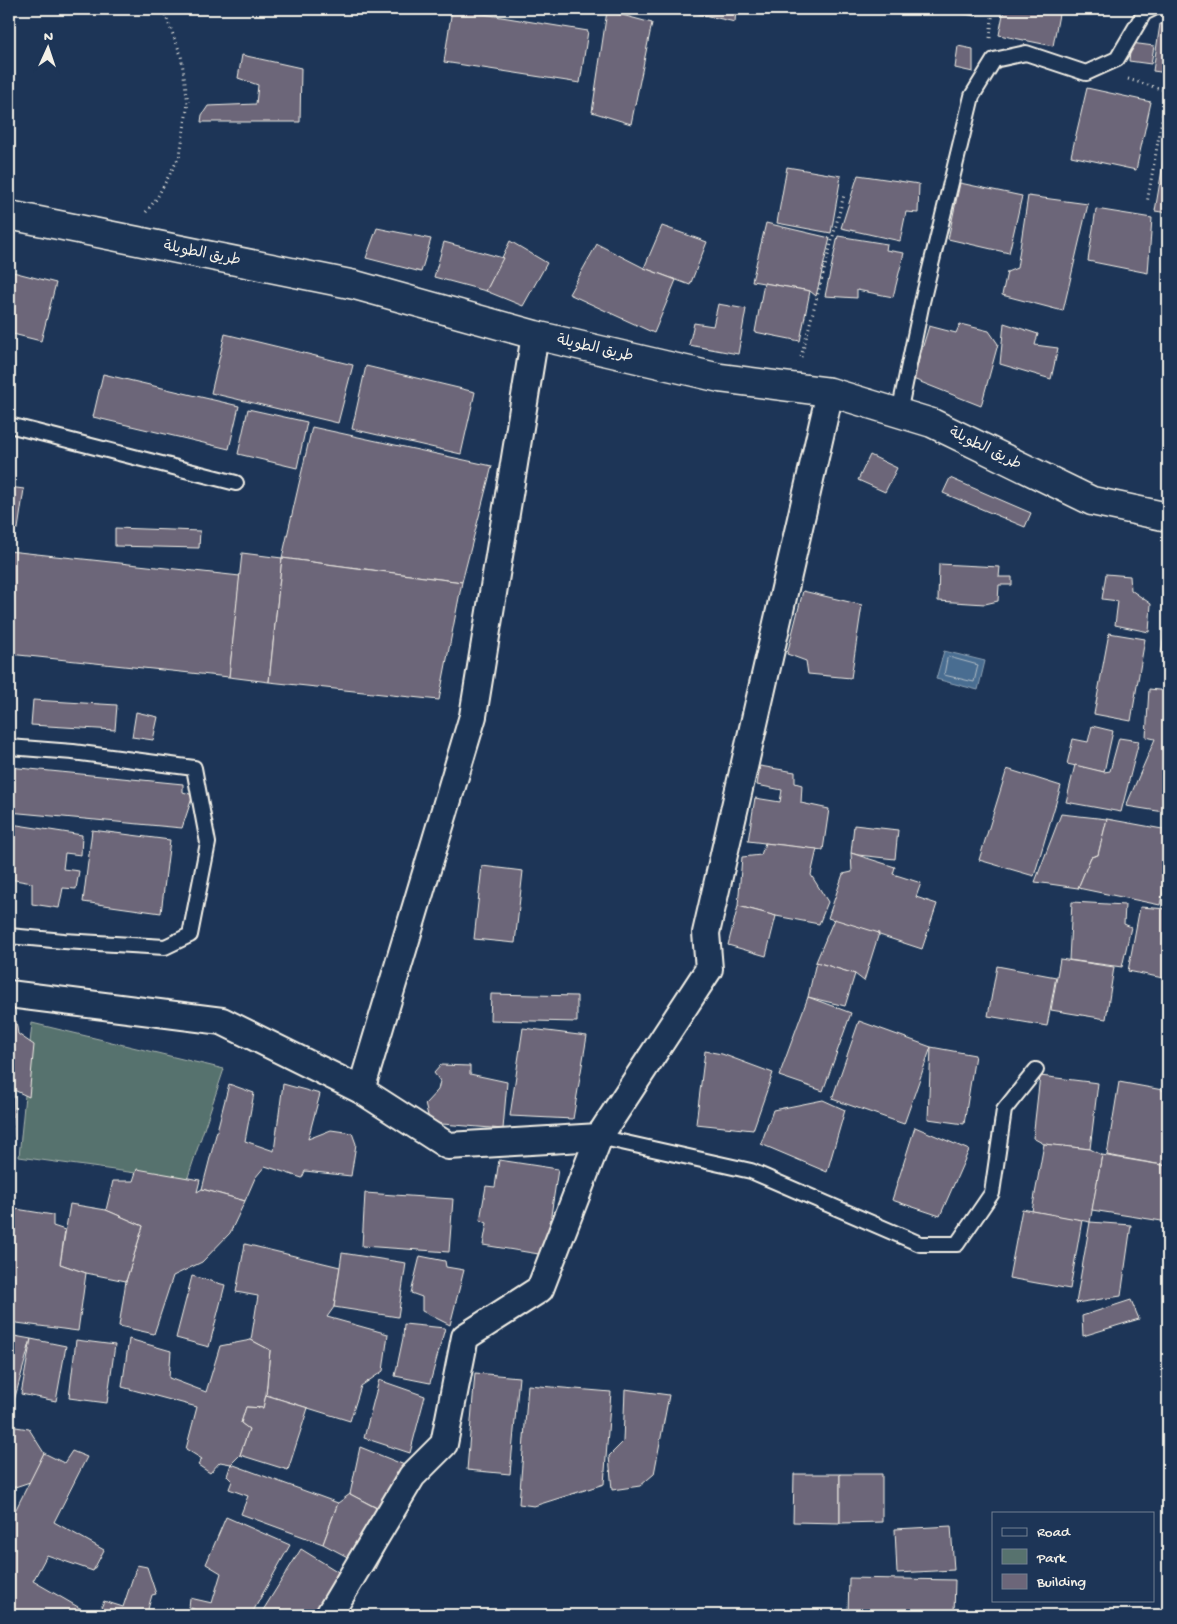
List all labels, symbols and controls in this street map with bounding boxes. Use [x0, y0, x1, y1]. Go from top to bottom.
north arrow [22, 22, 72, 72]
text: N [44, 29, 54, 46]
street label: طريق الطويلة [162, 238, 242, 270]
street label: طريق الطويلة [555, 331, 635, 367]
street label: طريق الطويلة [946, 424, 1024, 474]
legend [992, 1512, 1154, 1602]
text: Road [1037, 1524, 1071, 1542]
text: Park [1036, 1550, 1067, 1568]
text: Building [1036, 1574, 1086, 1592]

